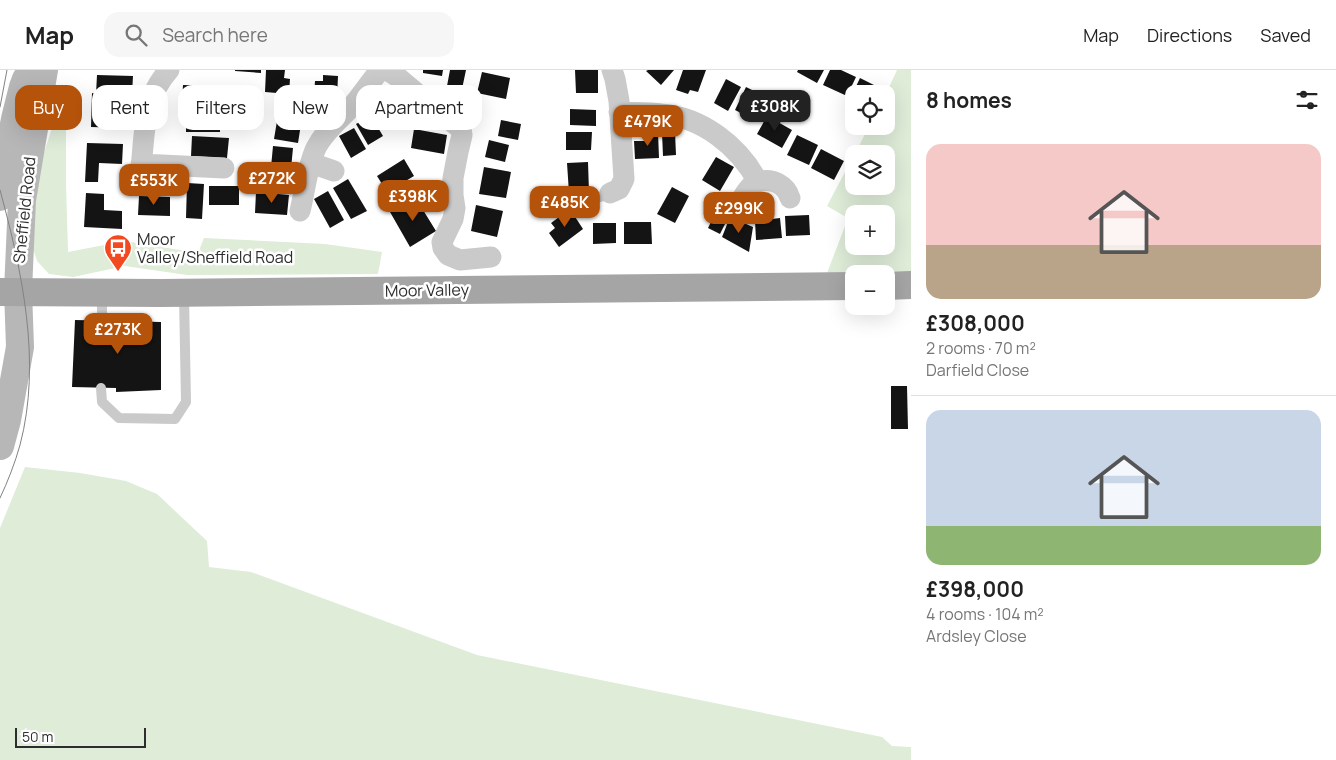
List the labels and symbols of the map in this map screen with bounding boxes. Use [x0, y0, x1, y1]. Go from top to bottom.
pin: £308K [740, 90, 810, 132]
pin: £479K [613, 104, 683, 147]
street label: Sheffield Road [7, 156, 41, 264]
pin: £272K [237, 162, 307, 204]
pin: £553K [119, 164, 189, 206]
pin: £398K [378, 180, 448, 222]
pin: £485K [530, 186, 600, 228]
pin: £299K [704, 191, 774, 234]
place label: Moor Valley/Sheffield Road [137, 228, 293, 268]
bus stop icon: Moor Valley/Sheffield Road [103, 233, 133, 272]
street label: Moor Valley [385, 278, 470, 302]
pin: £273K [83, 312, 153, 355]
scale bar [15, 725, 146, 748]

